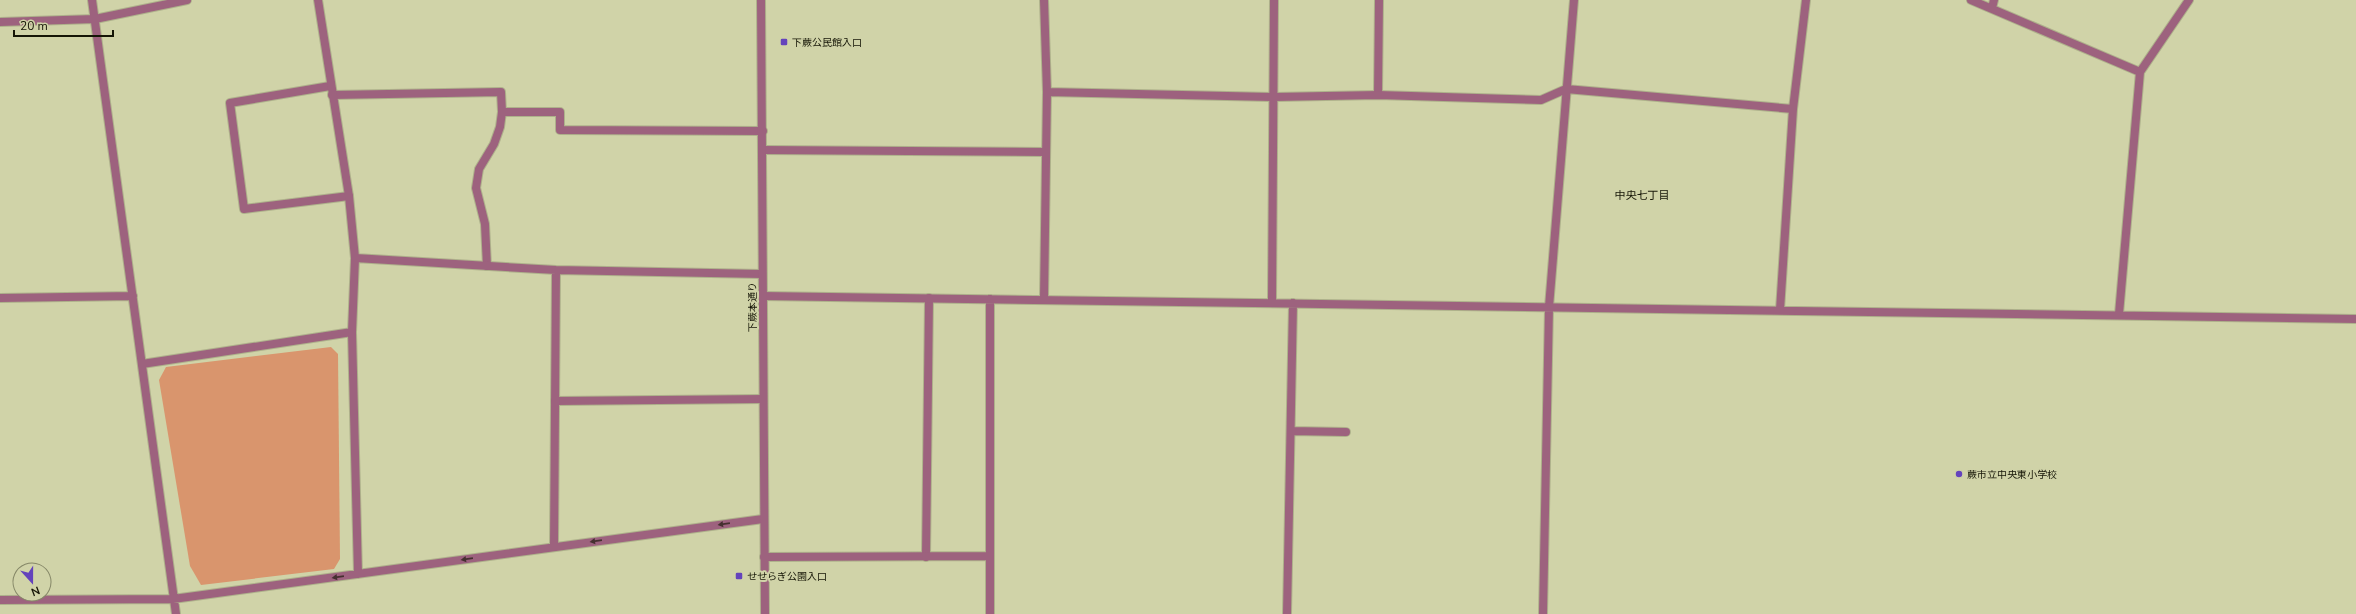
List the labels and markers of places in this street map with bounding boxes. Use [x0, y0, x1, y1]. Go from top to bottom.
place label: 下蕨公民館入口 [792, 36, 862, 50]
marker: 下蕨公民館入口 [779, 37, 789, 47]
place label: 蕨市立中央東小学校 [1967, 468, 2057, 482]
marker: 蕨市立中央東小学校 [1954, 469, 1964, 479]
place label: せせらぎ公園入口 [747, 570, 827, 584]
marker: せせらぎ公園入口 [734, 571, 744, 581]

